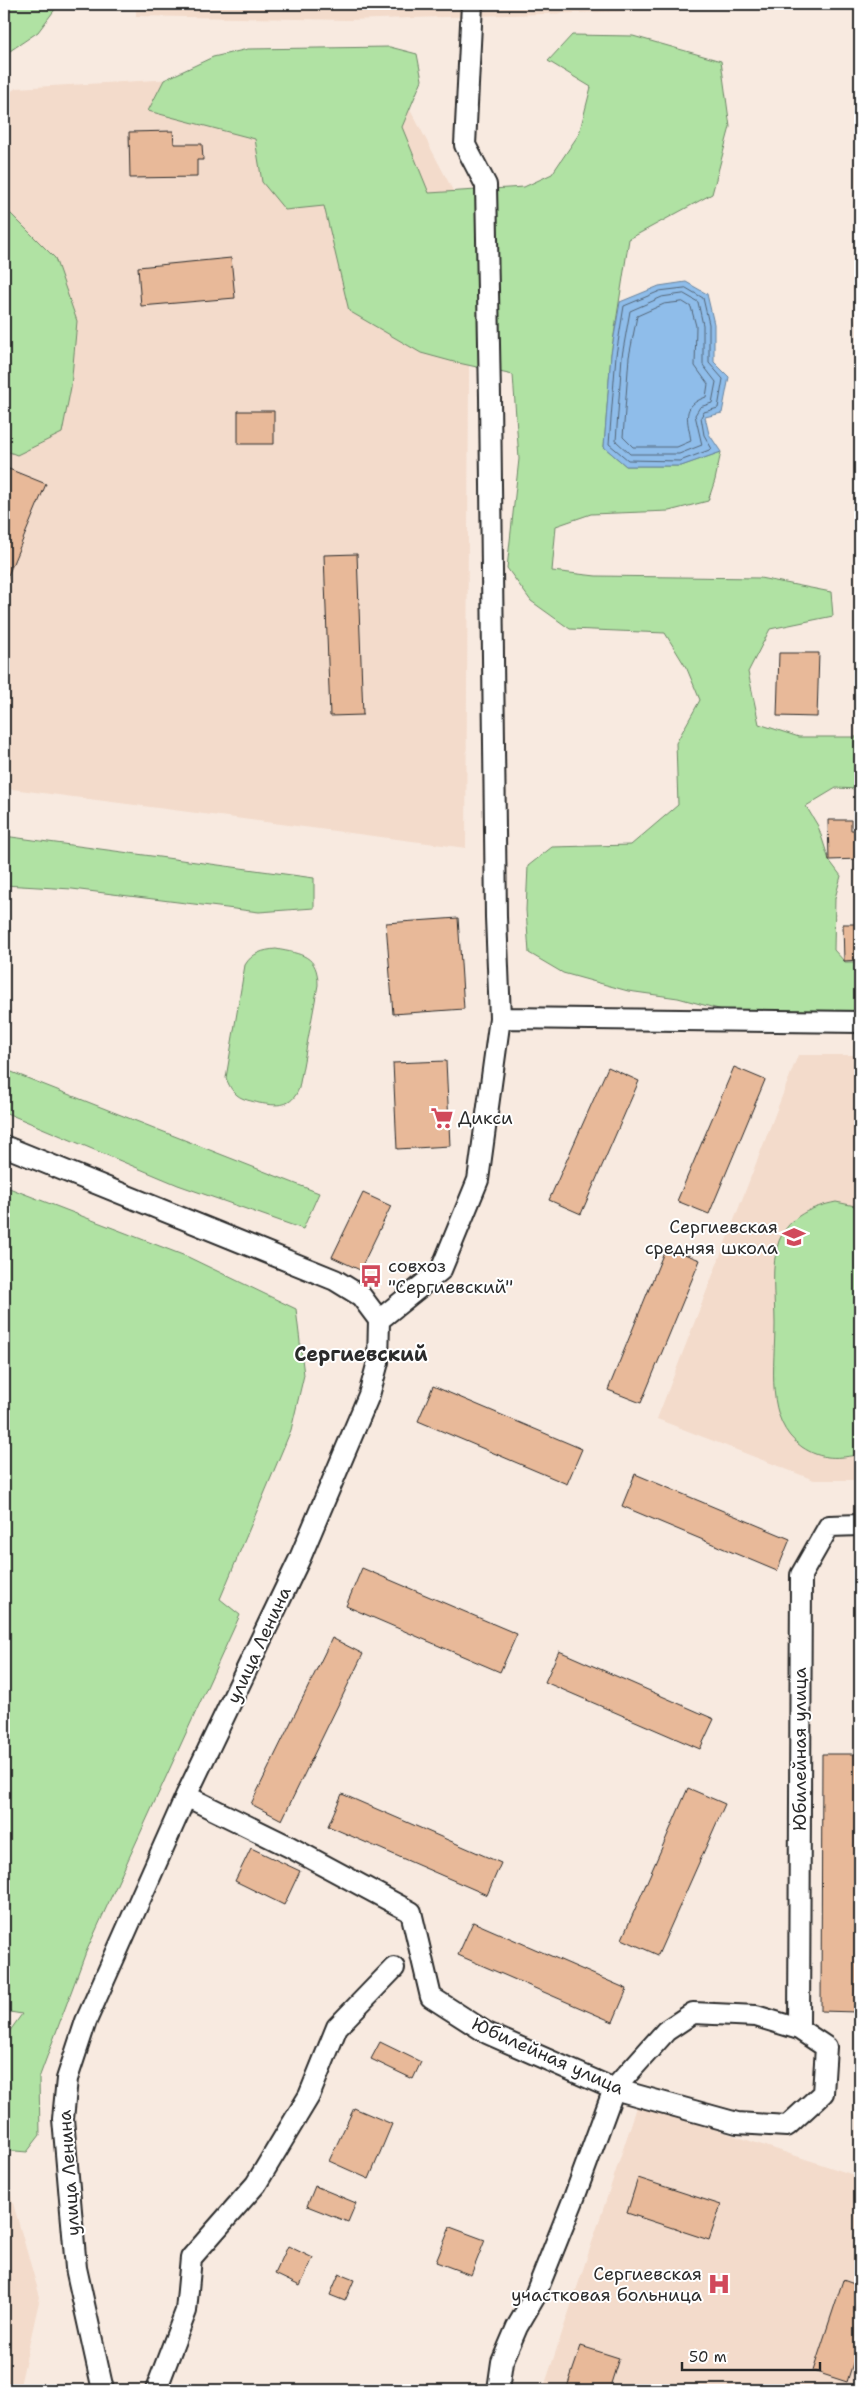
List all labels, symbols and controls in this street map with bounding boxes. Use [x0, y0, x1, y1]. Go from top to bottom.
supermarket icon: Дикси [429, 1105, 455, 1131]
place label: Дикси [458, 1106, 513, 1130]
place label: Сергиевская средняя школа [645, 1215, 778, 1260]
school or university icon: Сергиевская средняя школа [781, 1224, 807, 1250]
place label: совхоз "Сергиевский" [388, 1254, 513, 1299]
bus stop icon: совхоз "Сергиевский" [358, 1263, 384, 1289]
district label: Сергиевский [294, 1341, 428, 1367]
street label: улица Ленина [221, 1583, 297, 1707]
street label: Юбилейная улица [788, 1667, 812, 1831]
street label: Юбилейная улица [468, 2012, 628, 2100]
street label: улица Ленина [53, 2109, 85, 2237]
place label: Сергиевская участковая больница [511, 2262, 702, 2307]
hospital icon: Сергиевская участковая больница [706, 2271, 732, 2297]
scale bar [682, 2339, 819, 2371]
text: 50 m [689, 2347, 727, 2367]

